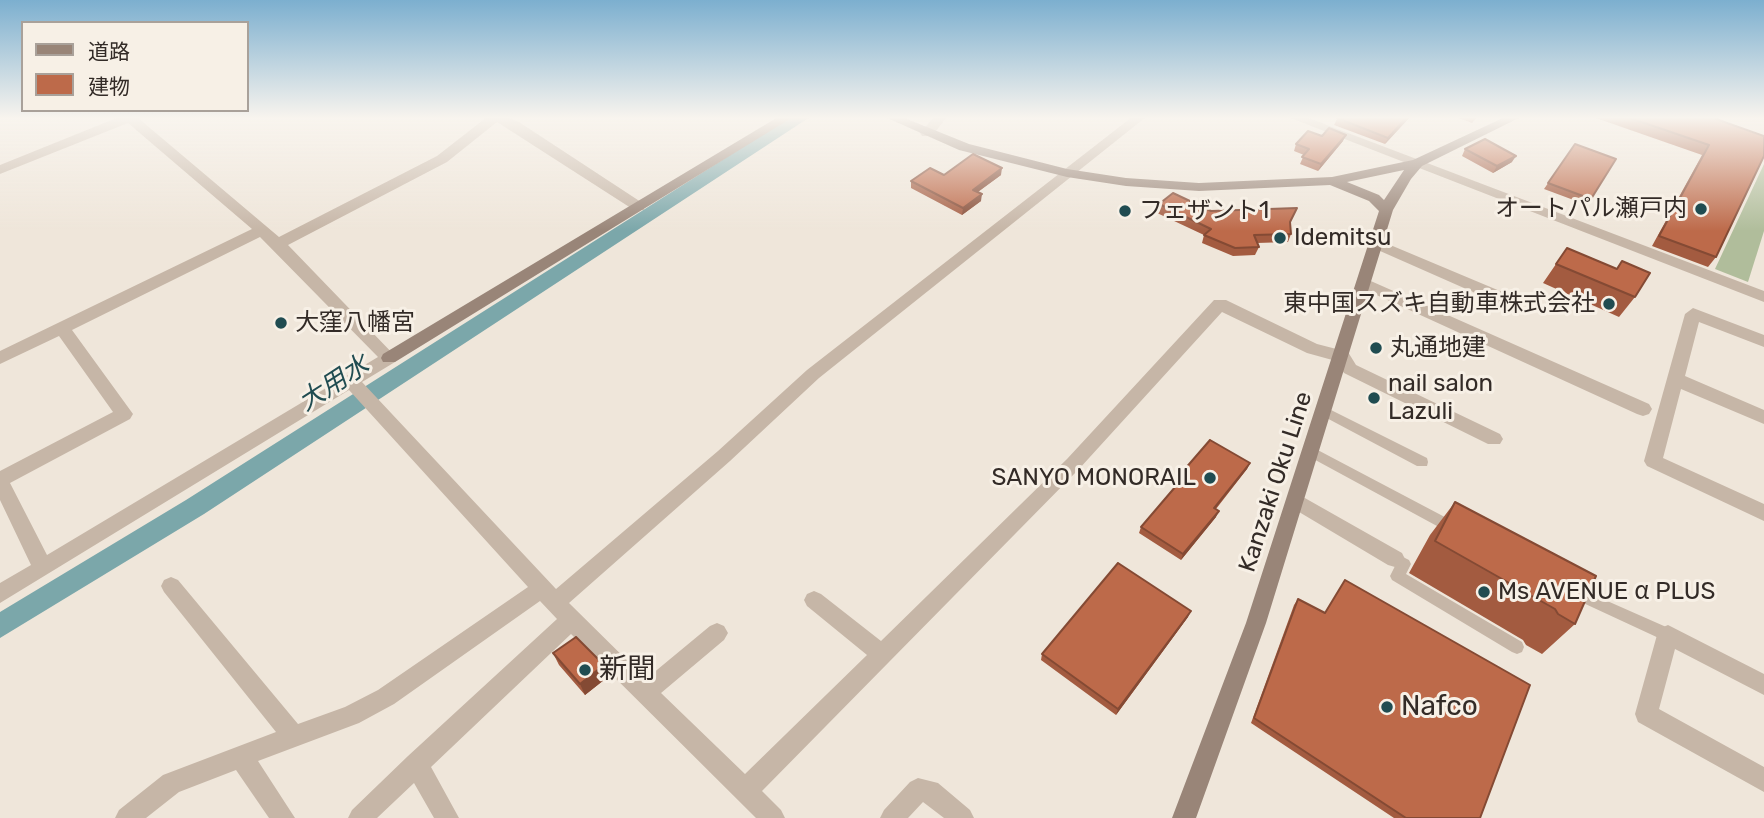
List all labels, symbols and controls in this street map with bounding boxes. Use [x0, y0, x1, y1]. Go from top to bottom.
legend [21, 21, 248, 112]
text: 道路 [88, 39, 130, 64]
text: 建物 [88, 74, 130, 99]
place label: オートパル瀬戸内 [1495, 195, 1687, 223]
place label: フェザント1 [1139, 197, 1269, 225]
marker: オートパル瀬戸内 [1693, 201, 1709, 217]
marker: フェザント1 [1117, 203, 1133, 219]
place label: Idemitsu [1294, 224, 1391, 252]
marker: Idemitsu [1272, 230, 1288, 246]
place label: 東中国スズキ自動車株式会社 [1283, 290, 1595, 318]
marker: 東中国スズキ自動車株式会社 [1601, 296, 1617, 312]
place label: 大窪八幡宮 [295, 309, 415, 337]
marker: 大窪八幡宮 [273, 315, 289, 331]
place label: 丸通地建 [1390, 334, 1486, 362]
marker: 丸通地建 [1368, 340, 1384, 356]
water label: 大用水 [293, 350, 375, 418]
place label: nail salon Lazuli [1388, 370, 1493, 426]
street label: Kanzaki Oku Line [1233, 388, 1319, 576]
marker: nail salon Lazuli [1366, 390, 1382, 406]
place label: SANYO MONORAIL [992, 464, 1196, 492]
marker: SANYO MONORAIL [1202, 470, 1218, 486]
place label: Ms AVENUE α PLUS [1498, 578, 1715, 606]
marker: Ms AVENUE α PLUS [1476, 584, 1492, 600]
place label: 新聞 [599, 653, 655, 687]
marker: 新聞 [577, 662, 593, 678]
place label: Nafco [1401, 690, 1478, 724]
marker: Nafco [1379, 699, 1395, 715]

